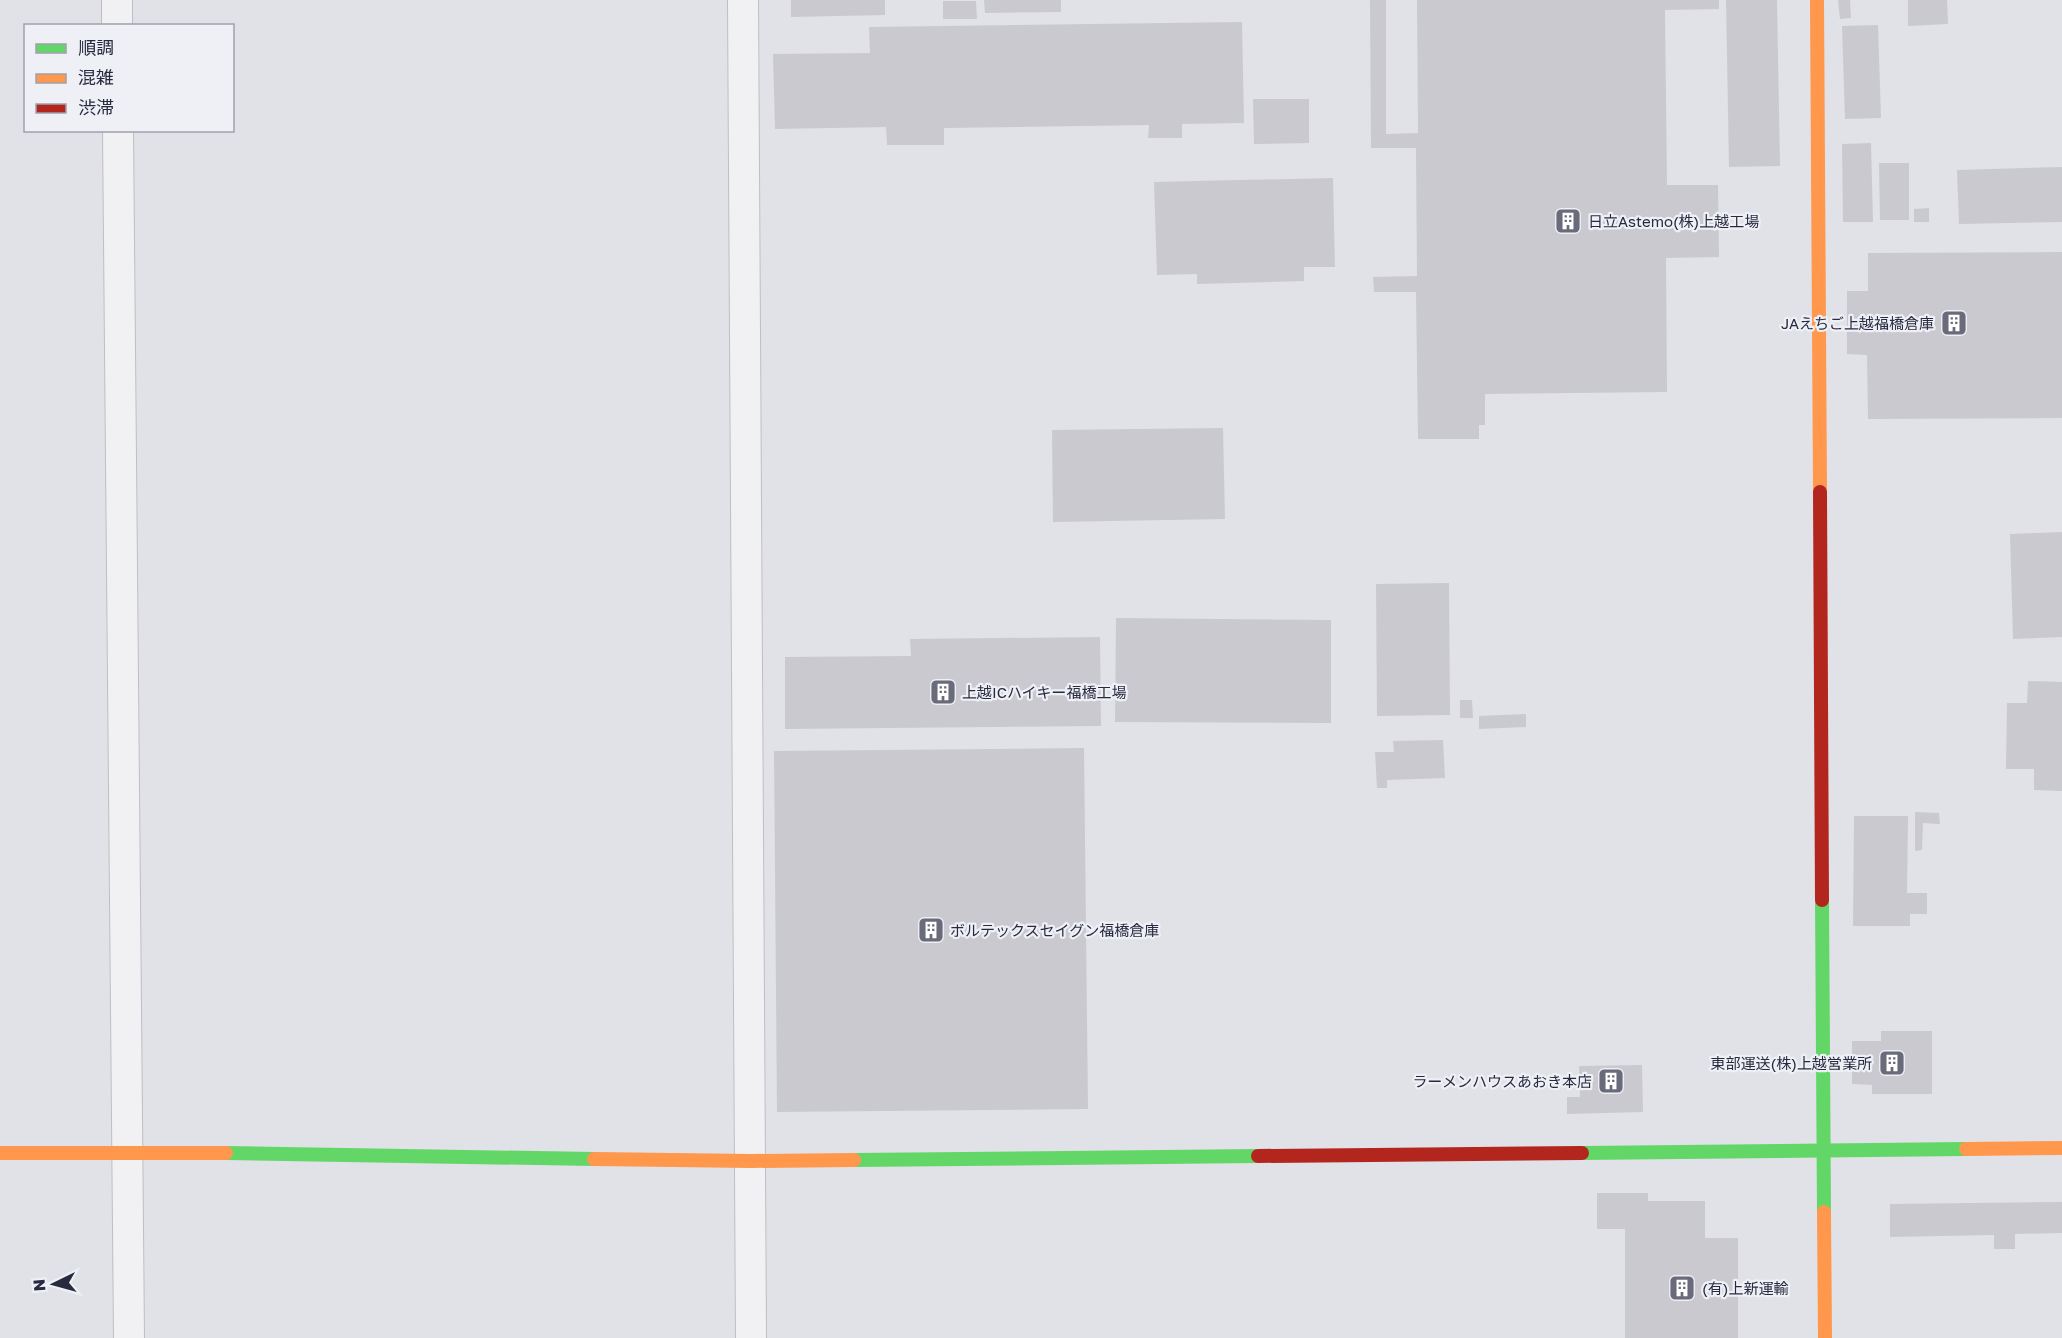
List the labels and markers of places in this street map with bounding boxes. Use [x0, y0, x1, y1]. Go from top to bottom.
building icon: 日立Astemo(株)上越工場 [1553, 206, 1583, 236]
place label: 日立Astemo(株)上越工場 [1588, 212, 1759, 230]
building icon: JAえちご上越福橋倉庫 [1939, 308, 1969, 338]
place label: JAえちご上越福橋倉庫 [1781, 314, 1934, 332]
building icon: 上越ICハイキー福橋工場 [928, 677, 958, 707]
place label: 上越ICハイキー福橋工場 [962, 683, 1127, 701]
building icon: ボルテックスセイグン福橋倉庫 [916, 915, 946, 945]
place label: ボルテックスセイグン福橋倉庫 [950, 921, 1159, 939]
building icon: 東部運送(株)上越営業所 [1877, 1048, 1907, 1078]
place label: 東部運送(株)上越営業所 [1711, 1054, 1872, 1072]
building icon: ラーメンハウスあおき本店 [1596, 1066, 1626, 1096]
place label: ラーメンハウスあおき本店 [1413, 1072, 1592, 1090]
building icon: (有)上新運輸 [1667, 1273, 1697, 1303]
place label: (有)上新運輸 [1702, 1279, 1788, 1297]

